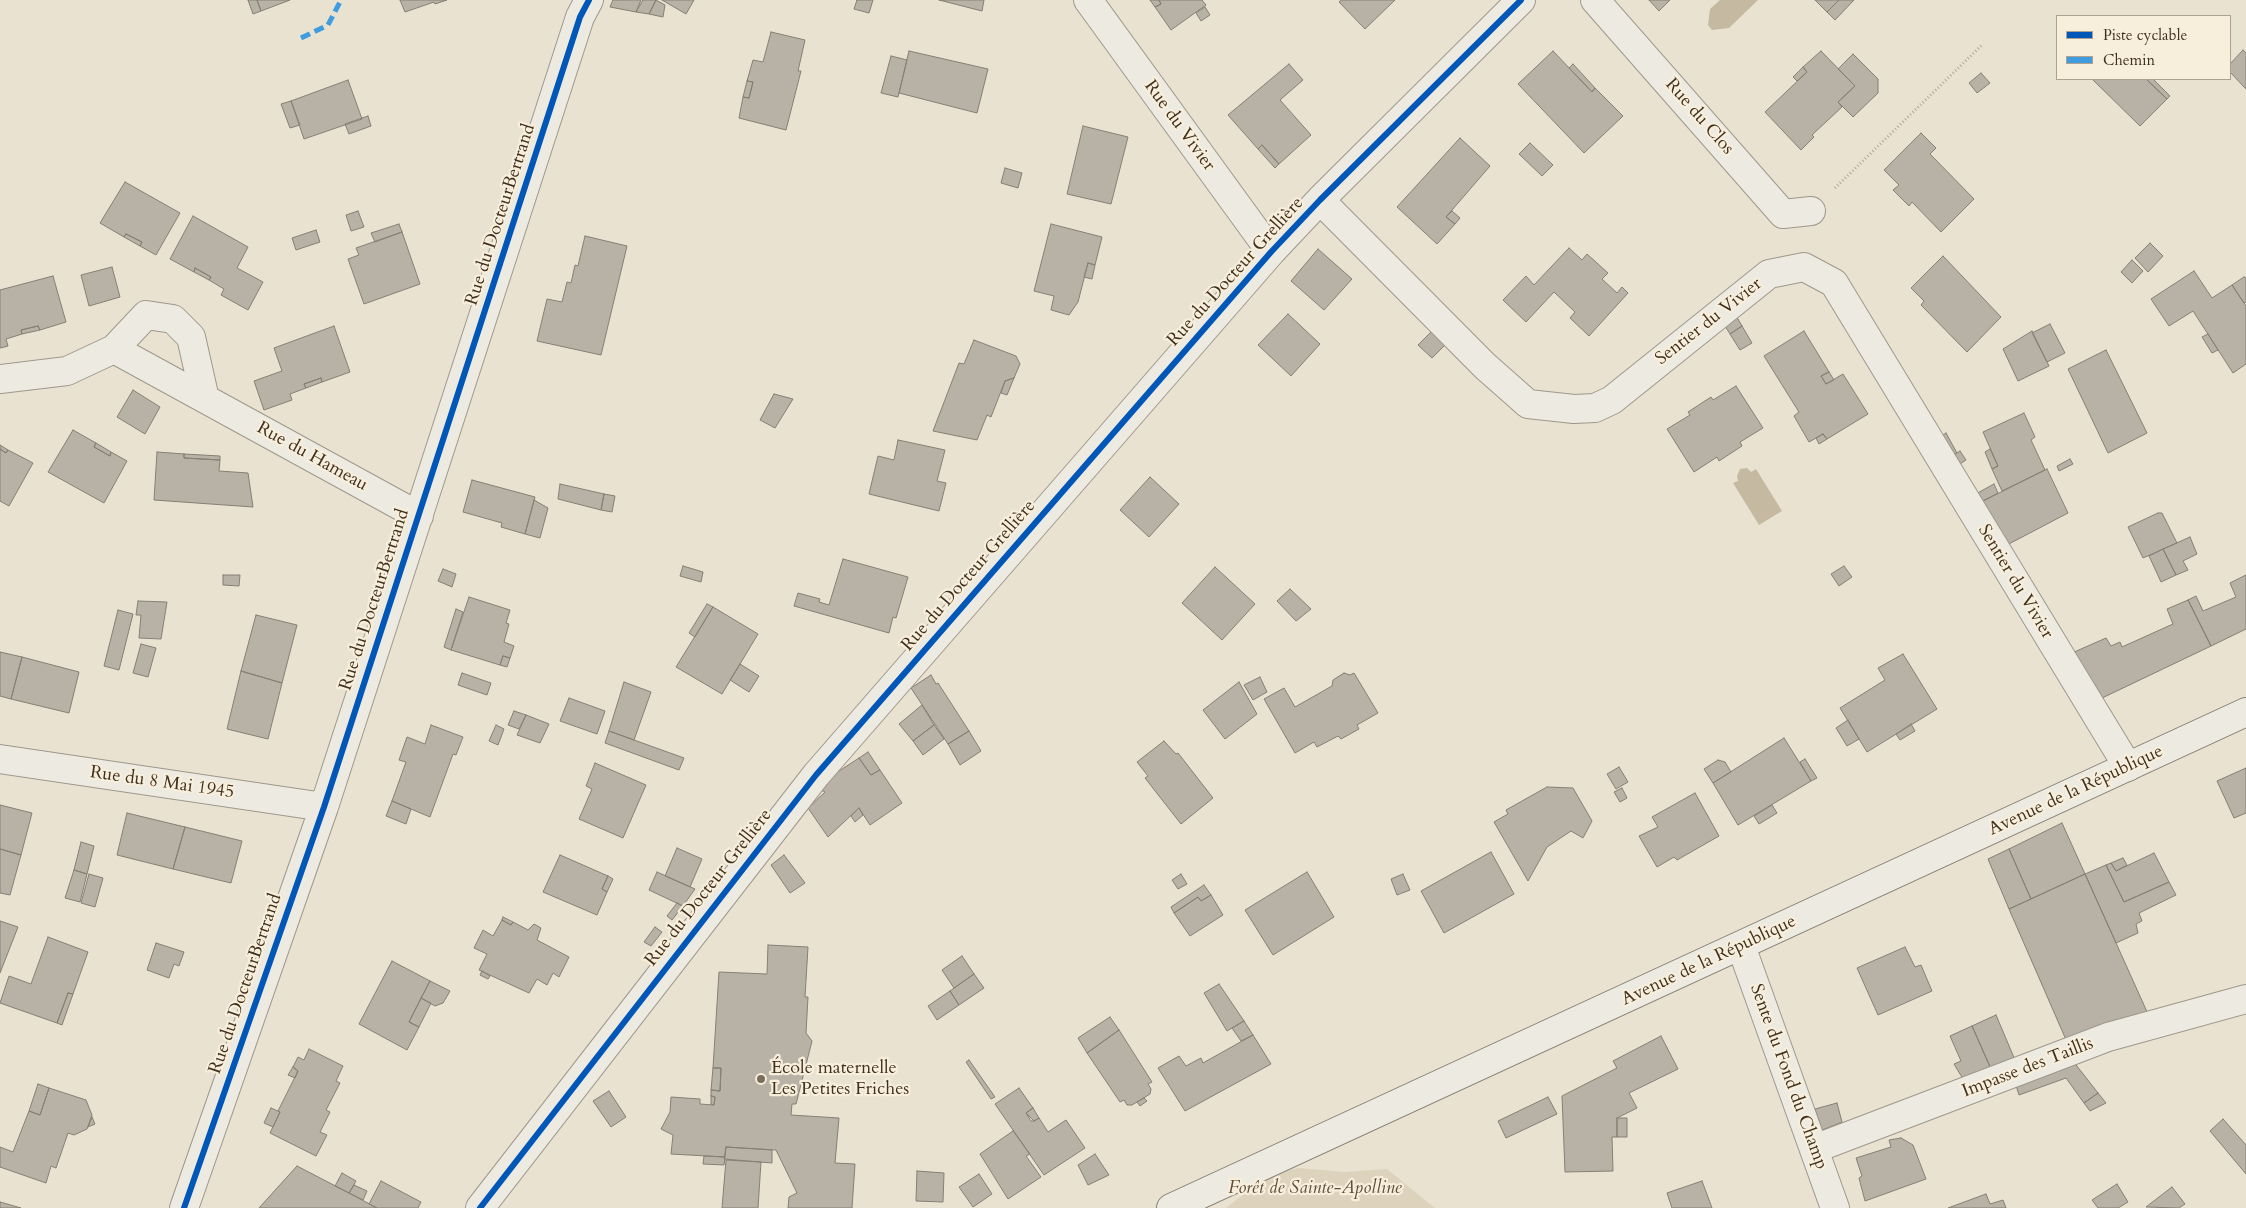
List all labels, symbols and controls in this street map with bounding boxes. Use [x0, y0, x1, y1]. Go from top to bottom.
legend [2056, 15, 2231, 80]
text: Piste cyclable [2103, 25, 2187, 45]
text: Chemin [2103, 50, 2155, 70]
street label: Rue du Clos [1660, 75, 1738, 159]
street label: Rue du Vivier [1139, 76, 1219, 176]
street label: Rue du DocteurBertrand [461, 122, 541, 308]
street label: Rue du Docteur Grellière [1163, 193, 1309, 351]
street label: Sentier du Vivier [1651, 274, 1767, 370]
street label: Rue du Hameau [253, 418, 371, 496]
street label: Rue du Docteur Grellière [897, 496, 1041, 656]
street label: Rue du DocteurBertrand [335, 507, 415, 693]
street label: Sentier du Vivier [1972, 521, 2058, 643]
street label: Avenue de la République [1985, 741, 2167, 841]
street label: Rue du 8 Mai 1945 [89, 762, 235, 804]
street label: Rue du Docteur Grellière [641, 805, 777, 971]
street label: Rue du DocteurBertrand [205, 891, 287, 1077]
street label: Avenue de la République [1618, 911, 1800, 1011]
street label: Sente du Fond du Champ [1744, 981, 1832, 1173]
street label: Impasse des Taillis [1959, 1033, 2097, 1103]
place label: École maternelle Les Petites Friches [771, 1058, 909, 1100]
marker: École maternelle Les Petites Friches [755, 1073, 767, 1085]
park label: Forêt de Sainte-Apolline [1228, 1178, 1402, 1200]

